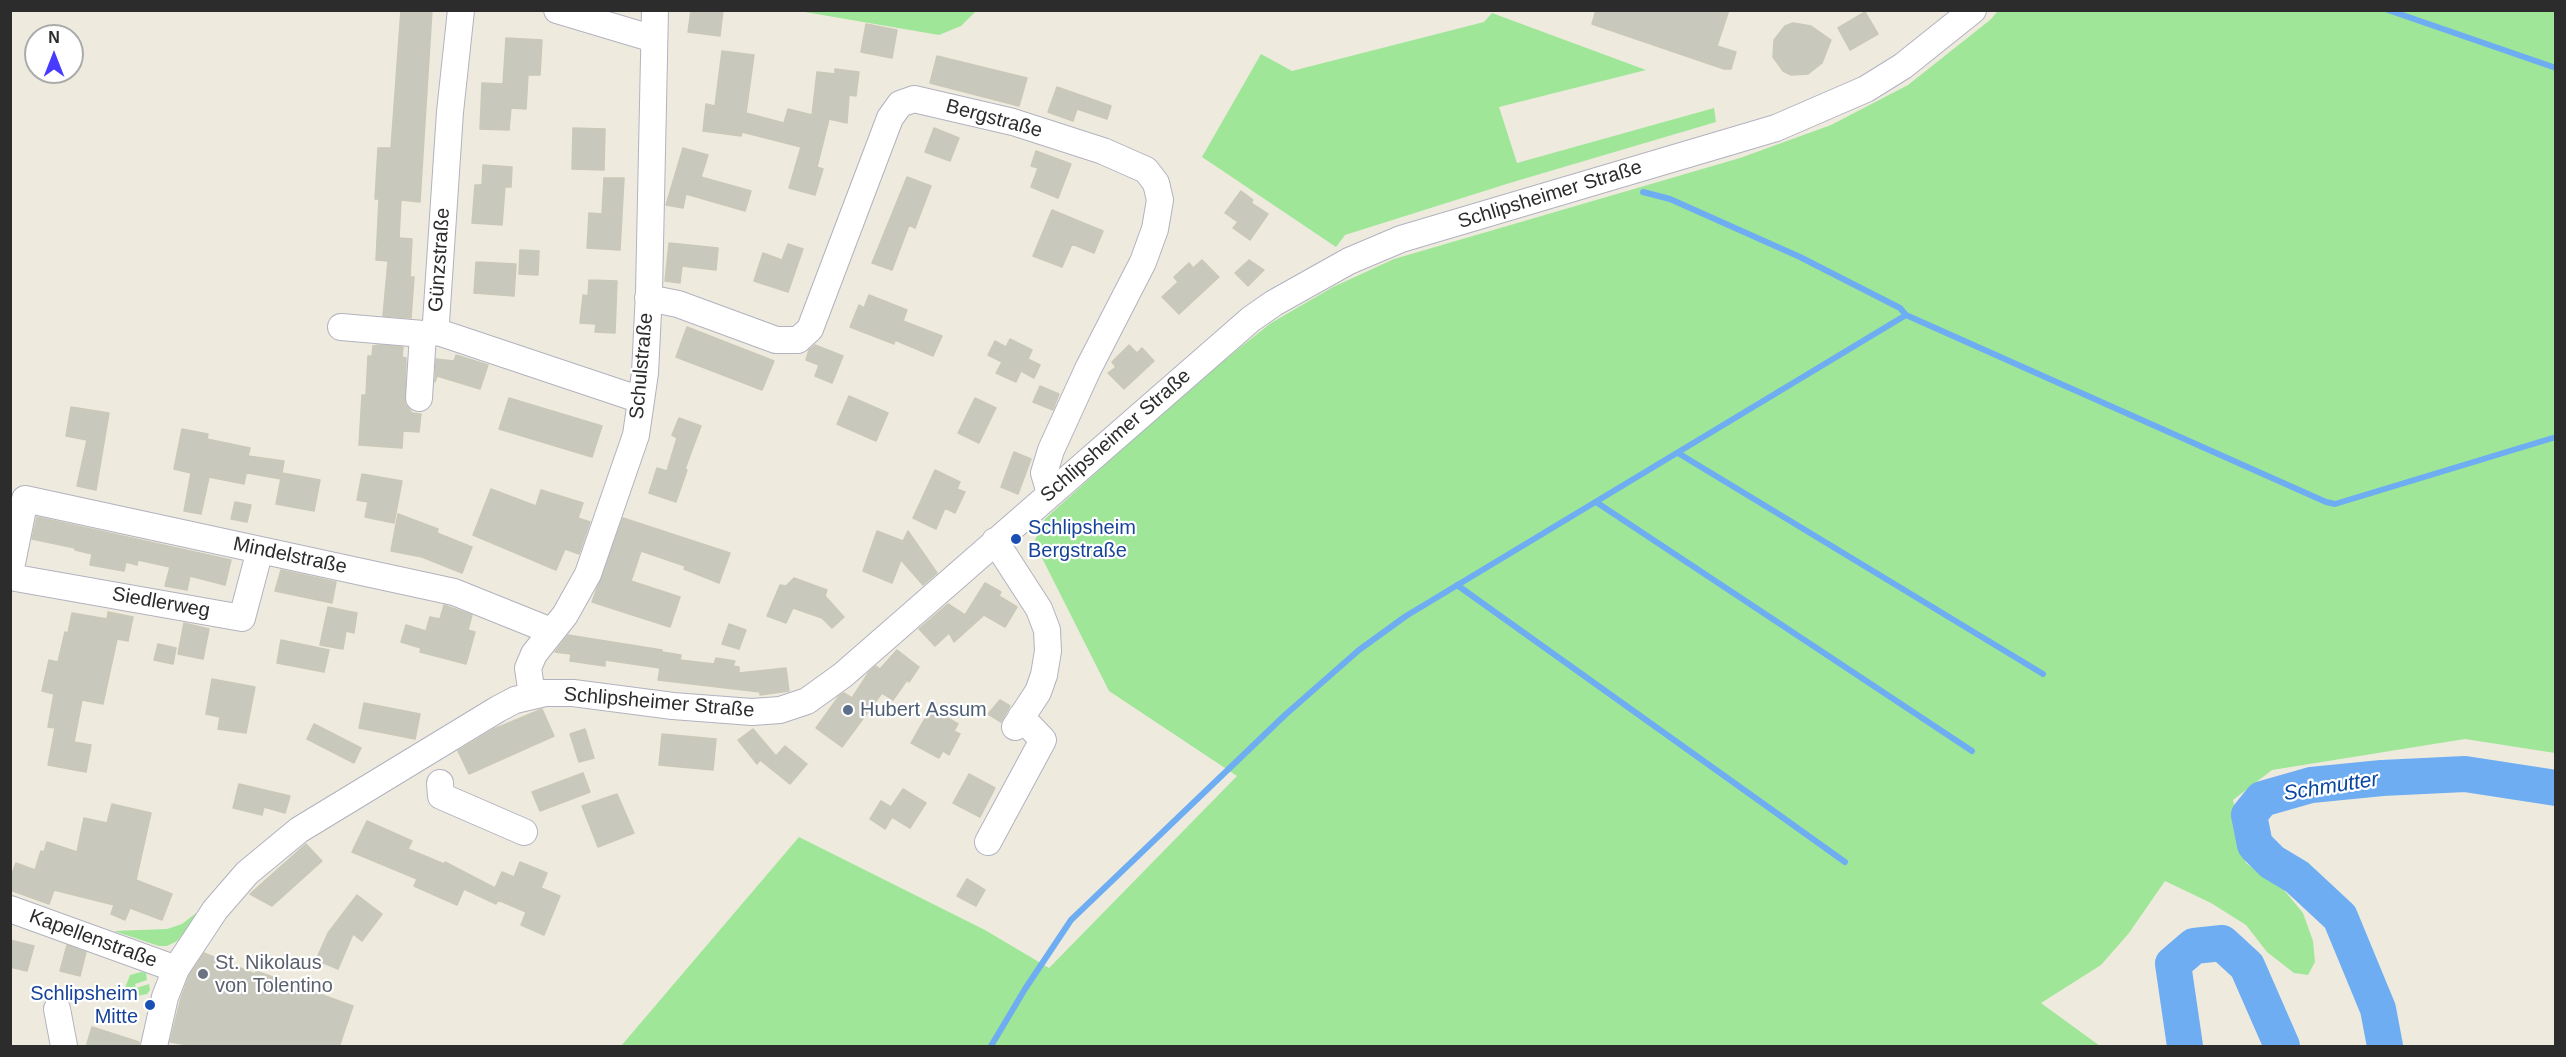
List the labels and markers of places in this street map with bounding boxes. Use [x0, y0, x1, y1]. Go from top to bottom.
place label: Schlipsheim Bergstraße [1028, 516, 1136, 563]
marker: Schlipsheim Bergstraße [1009, 532, 1023, 546]
place label: Hubert Assum [860, 698, 987, 722]
marker: Hubert Assum [841, 703, 855, 717]
place label: St. Nikolaus von Tolentino [215, 951, 333, 998]
marker: St. Nikolaus von Tolentino [196, 967, 210, 981]
place label: Schlipsheim Mitte [30, 982, 138, 1029]
marker: Schlipsheim Mitte [143, 998, 157, 1012]

